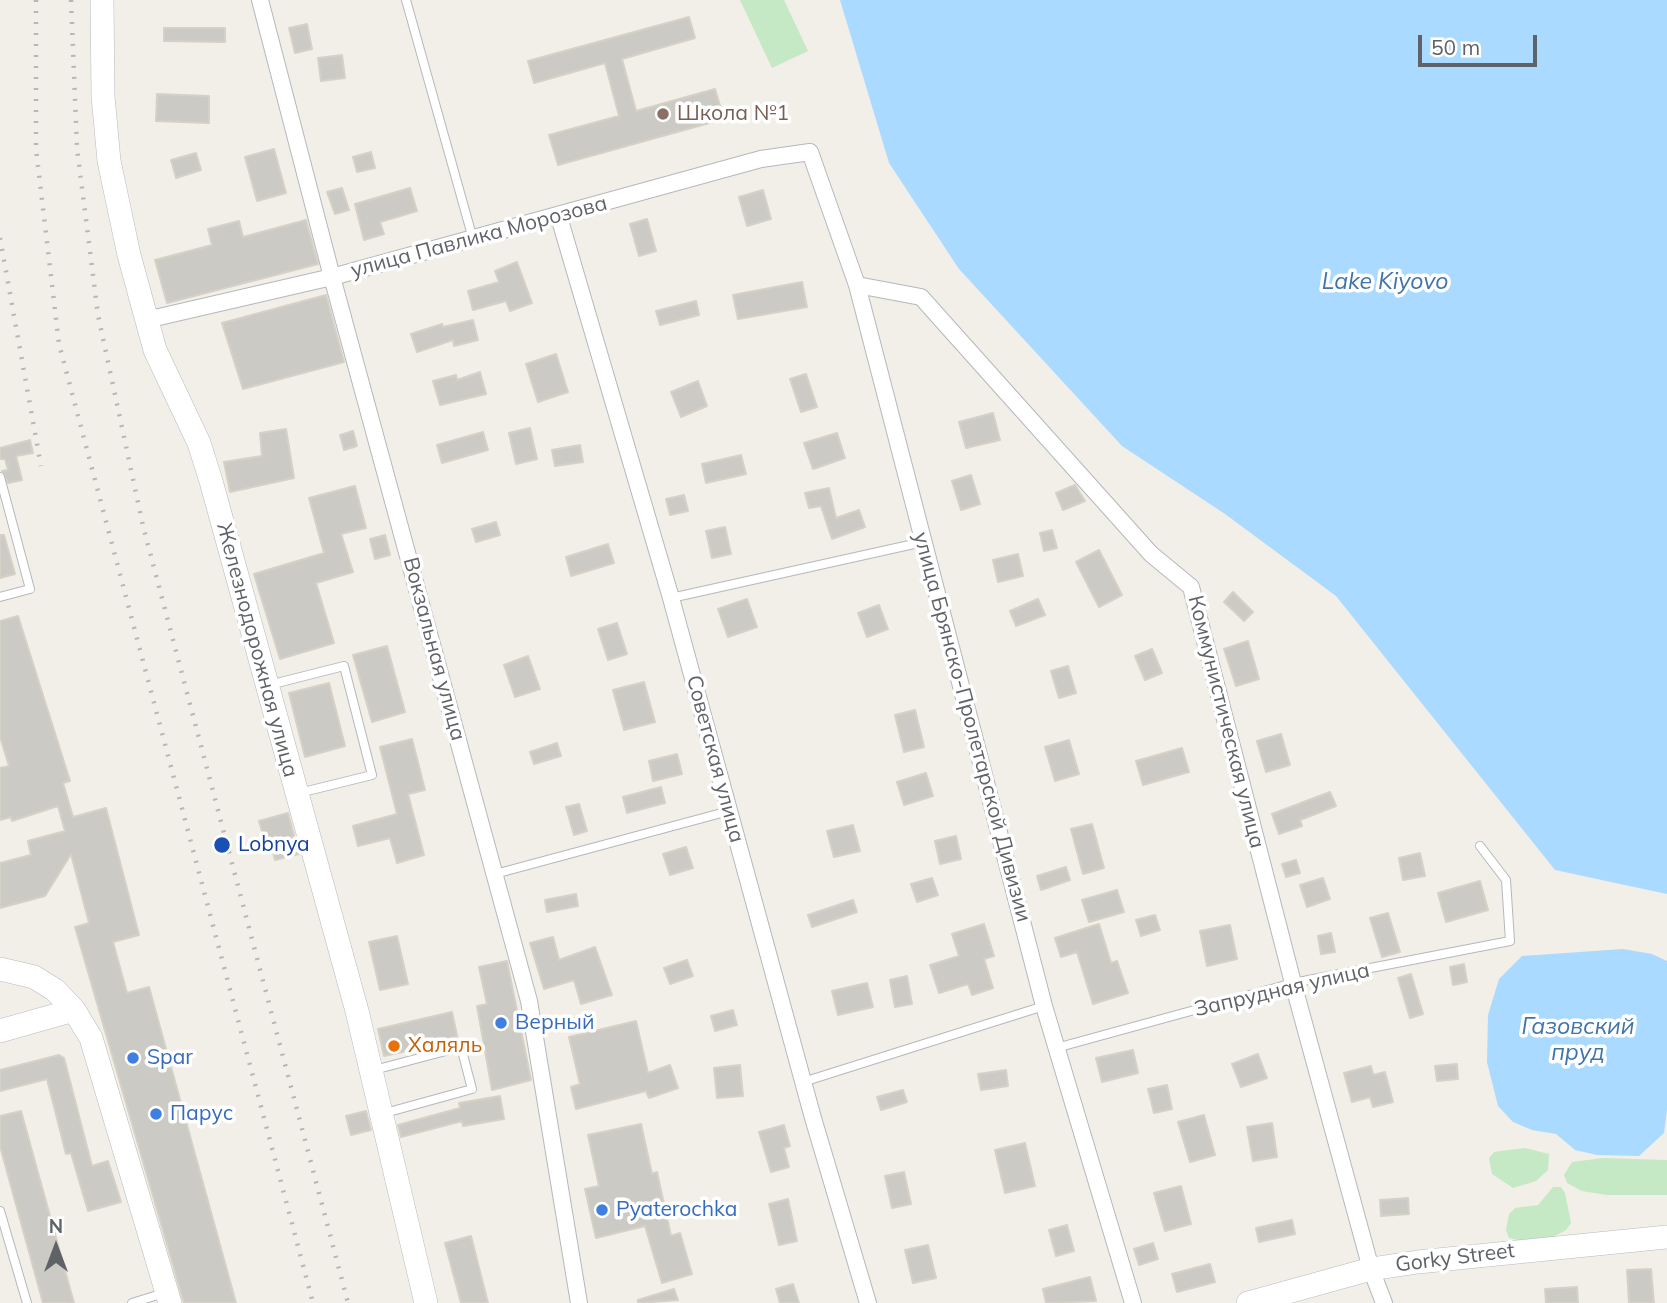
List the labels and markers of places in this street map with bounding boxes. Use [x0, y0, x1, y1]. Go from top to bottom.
place label: Школа №1 [677, 101, 789, 127]
marker: Школа №1 [655, 106, 671, 122]
place label: Lobnya [238, 832, 310, 858]
marker: Lobnya [212, 835, 232, 855]
place label: Верный [515, 1010, 594, 1036]
marker: Верный [493, 1015, 509, 1031]
place label: Халяль [408, 1033, 482, 1059]
marker: Халяль [386, 1038, 402, 1054]
place label: Spar [147, 1045, 193, 1071]
marker: Spar [125, 1050, 141, 1066]
place label: Парус [170, 1101, 233, 1127]
marker: Парус [148, 1106, 164, 1122]
place label: Pyaterochka [616, 1197, 737, 1223]
marker: Pyaterochka [594, 1202, 610, 1218]

